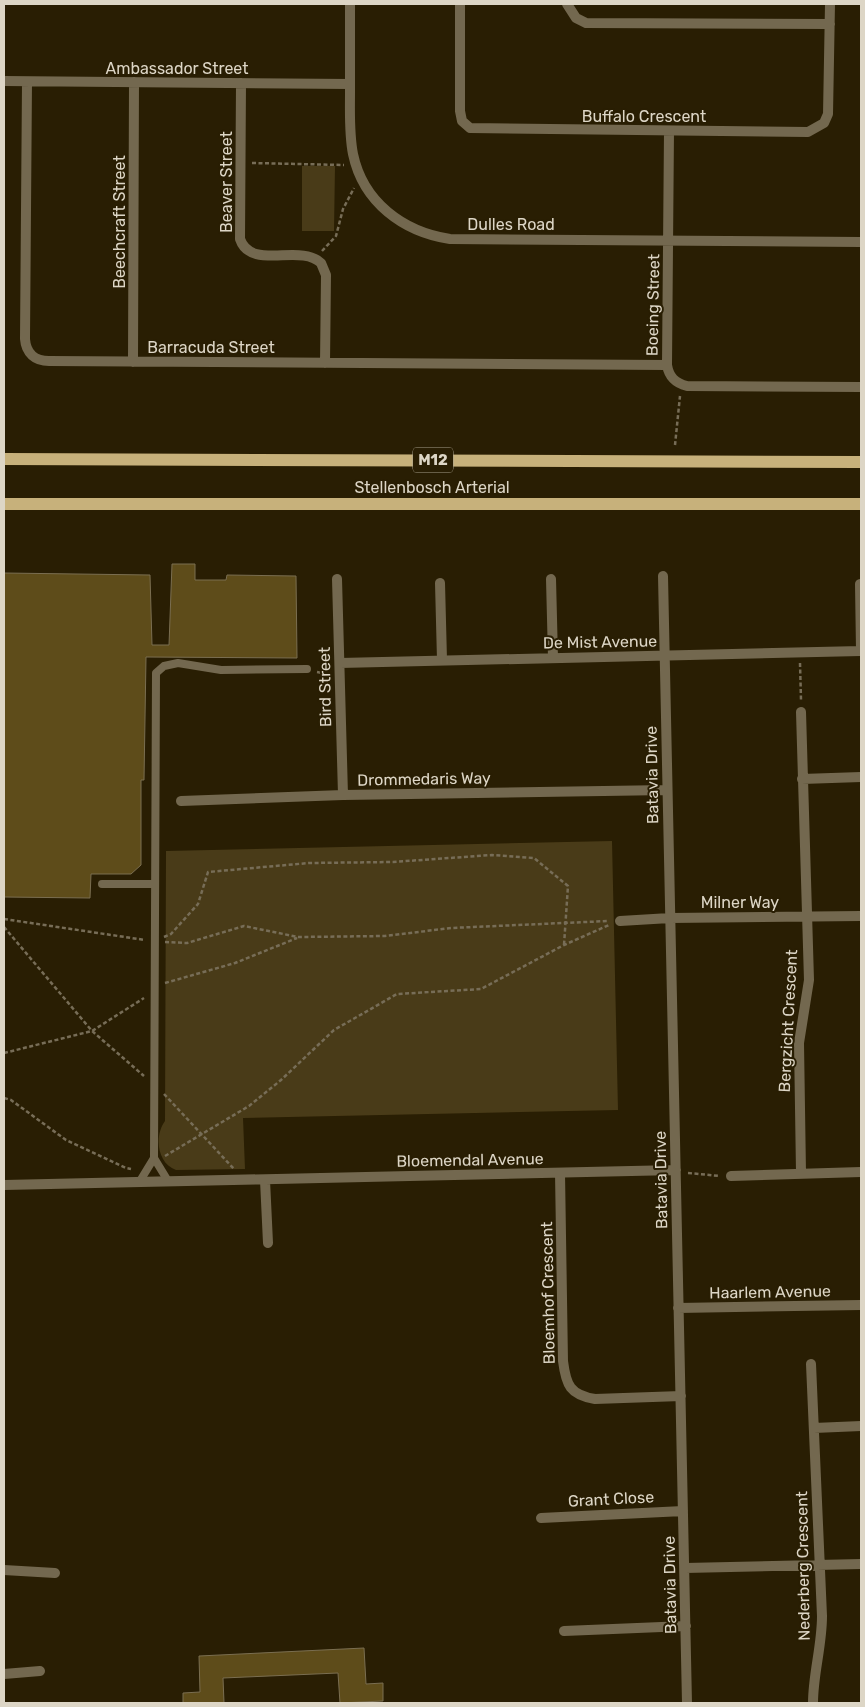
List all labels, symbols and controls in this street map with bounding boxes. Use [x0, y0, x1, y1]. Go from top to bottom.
street label: Ambassador Street [105, 59, 249, 78]
street label: Buffalo Crescent [582, 107, 706, 126]
street label: Beaver Street [217, 131, 236, 233]
street label: Beechcraft Street [110, 155, 129, 289]
street label: Dulles Road [467, 215, 555, 234]
street label: Boeing Street [643, 254, 663, 356]
street label: Barracuda Street [147, 338, 275, 357]
road number: M12 [413, 448, 453, 472]
street label: Stellenbosch Arterial [354, 478, 510, 497]
street label: De Mist Avenue [543, 632, 657, 652]
street label: Bird Street [315, 647, 335, 727]
street label: Batavia Drive [642, 726, 662, 824]
street label: Drommedaris Way [357, 768, 491, 790]
street label: Milner Way [701, 893, 779, 912]
street label: Bergzicht Crescent [775, 949, 801, 1093]
street label: Batavia Drive [651, 1131, 671, 1229]
street label: Bloemendal Avenue [396, 1149, 544, 1171]
street label: Bloemhof Crescent [537, 1221, 559, 1365]
street label: Haarlem Avenue [709, 1281, 831, 1303]
street label: Grant Close [567, 1487, 655, 1511]
street label: Nederberg Crescent [792, 1491, 814, 1641]
street label: Batavia Drive [660, 1536, 680, 1634]

